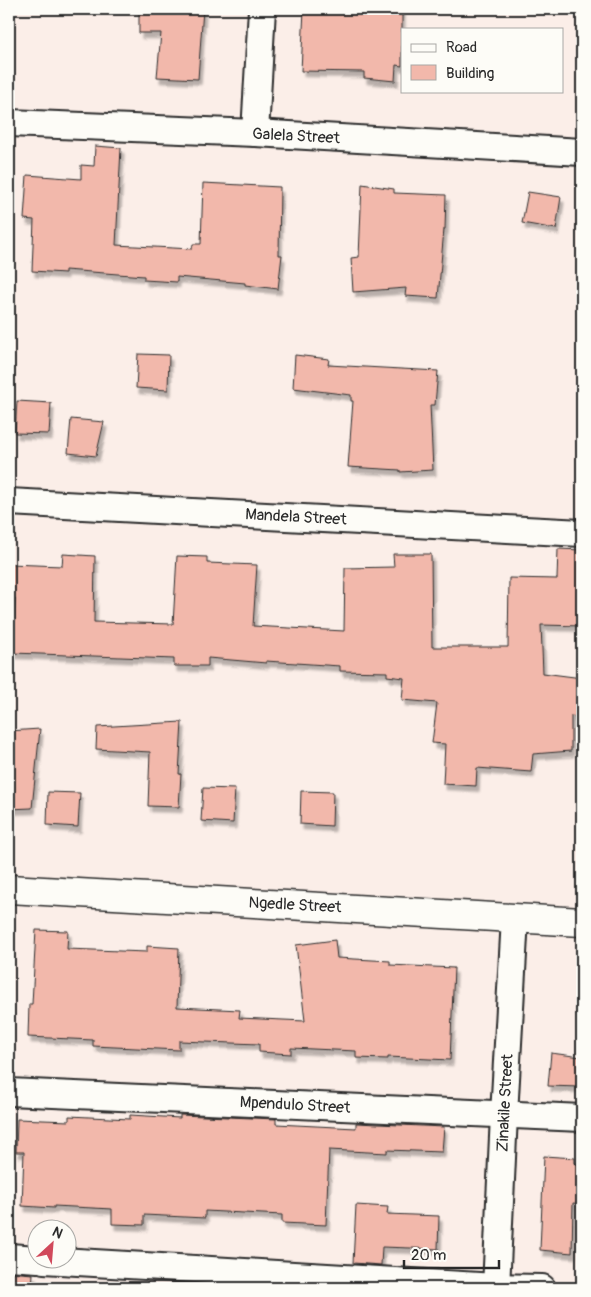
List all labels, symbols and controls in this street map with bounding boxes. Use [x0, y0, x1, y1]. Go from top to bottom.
legend [401, 28, 564, 92]
text: Road [446, 38, 477, 57]
text: Building [446, 64, 494, 83]
street label: Galela Street [252, 124, 341, 148]
street label: Mandela Street [245, 504, 348, 530]
street label: Ngedle Street [248, 893, 343, 917]
street label: Zinakile Street [492, 1053, 518, 1153]
street label: Mpendulo Street [239, 1092, 351, 1118]
north arrow [28, 1220, 78, 1270]
text: N [49, 1223, 65, 1242]
scale bar [404, 1237, 498, 1269]
text: 20 m [411, 1246, 446, 1265]

